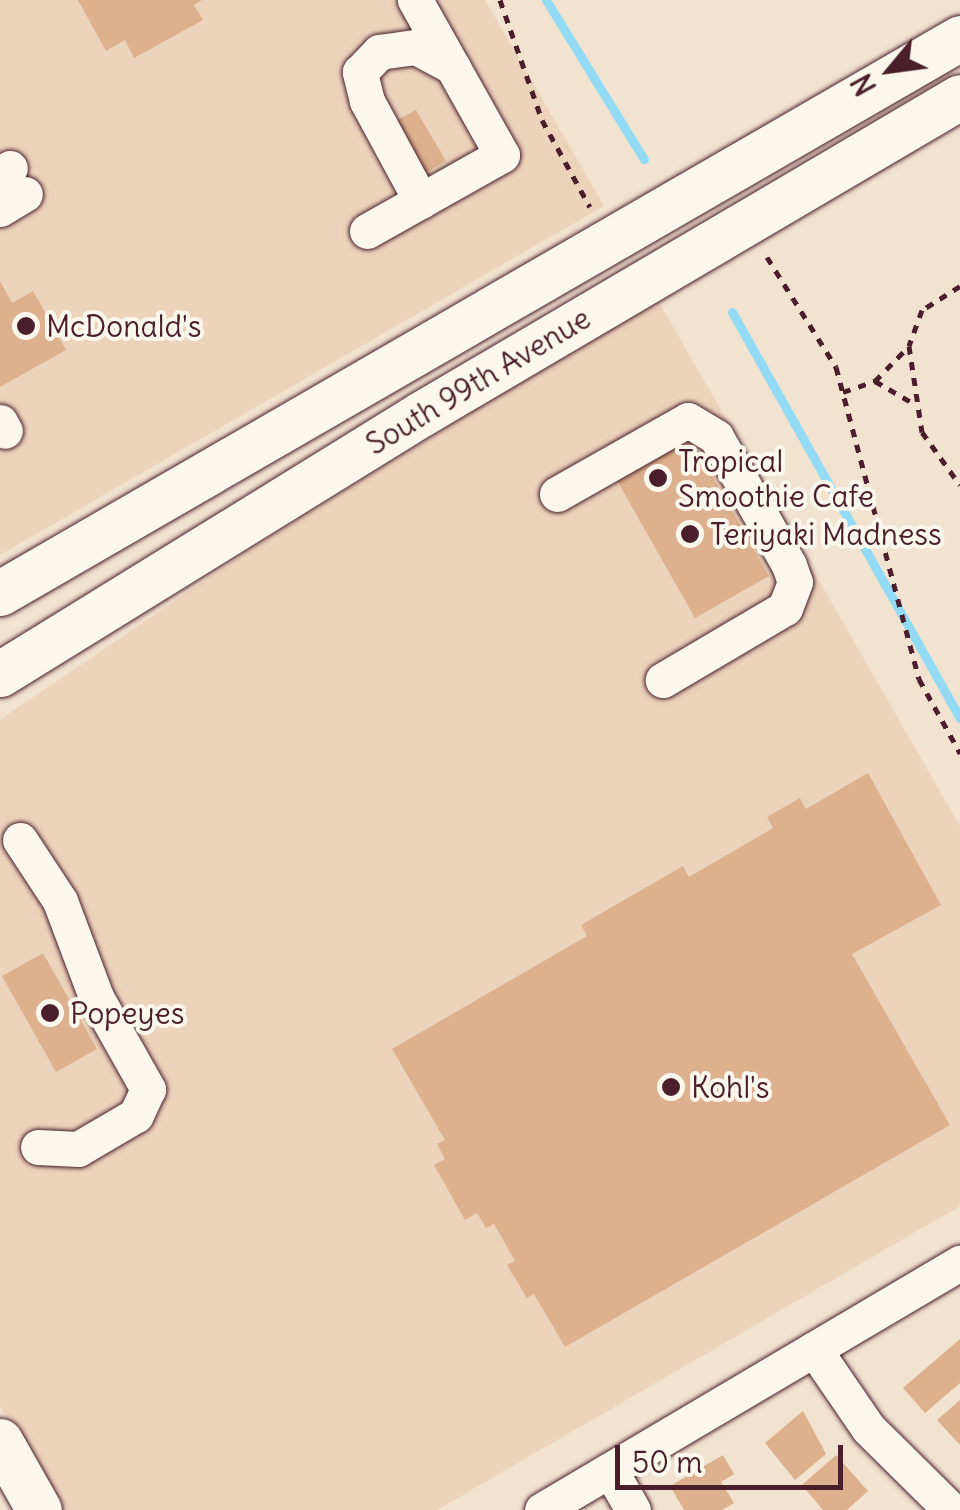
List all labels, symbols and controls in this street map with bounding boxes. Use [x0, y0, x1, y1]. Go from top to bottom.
north arrow [840, 20, 940, 120]
text: N [843, 67, 884, 102]
street label: South 99th Avenue [359, 300, 597, 462]
place label: McDonald's [46, 308, 201, 344]
marker: McDonald's [15, 315, 37, 337]
place label: Tropical Smoothie Cafe [678, 443, 874, 514]
marker: Tropical Smoothie Cafe [647, 467, 669, 489]
place label: Teriyaki Madness [710, 516, 942, 552]
marker: Teriyaki Madness [679, 523, 701, 545]
place label: Popeyes [70, 995, 184, 1031]
marker: Popeyes [39, 1002, 61, 1024]
place label: Kohl's [691, 1069, 769, 1105]
marker: Kohl's [660, 1076, 682, 1098]
scale bar [620, 1425, 848, 1487]
text: 50 m [632, 1443, 702, 1481]

